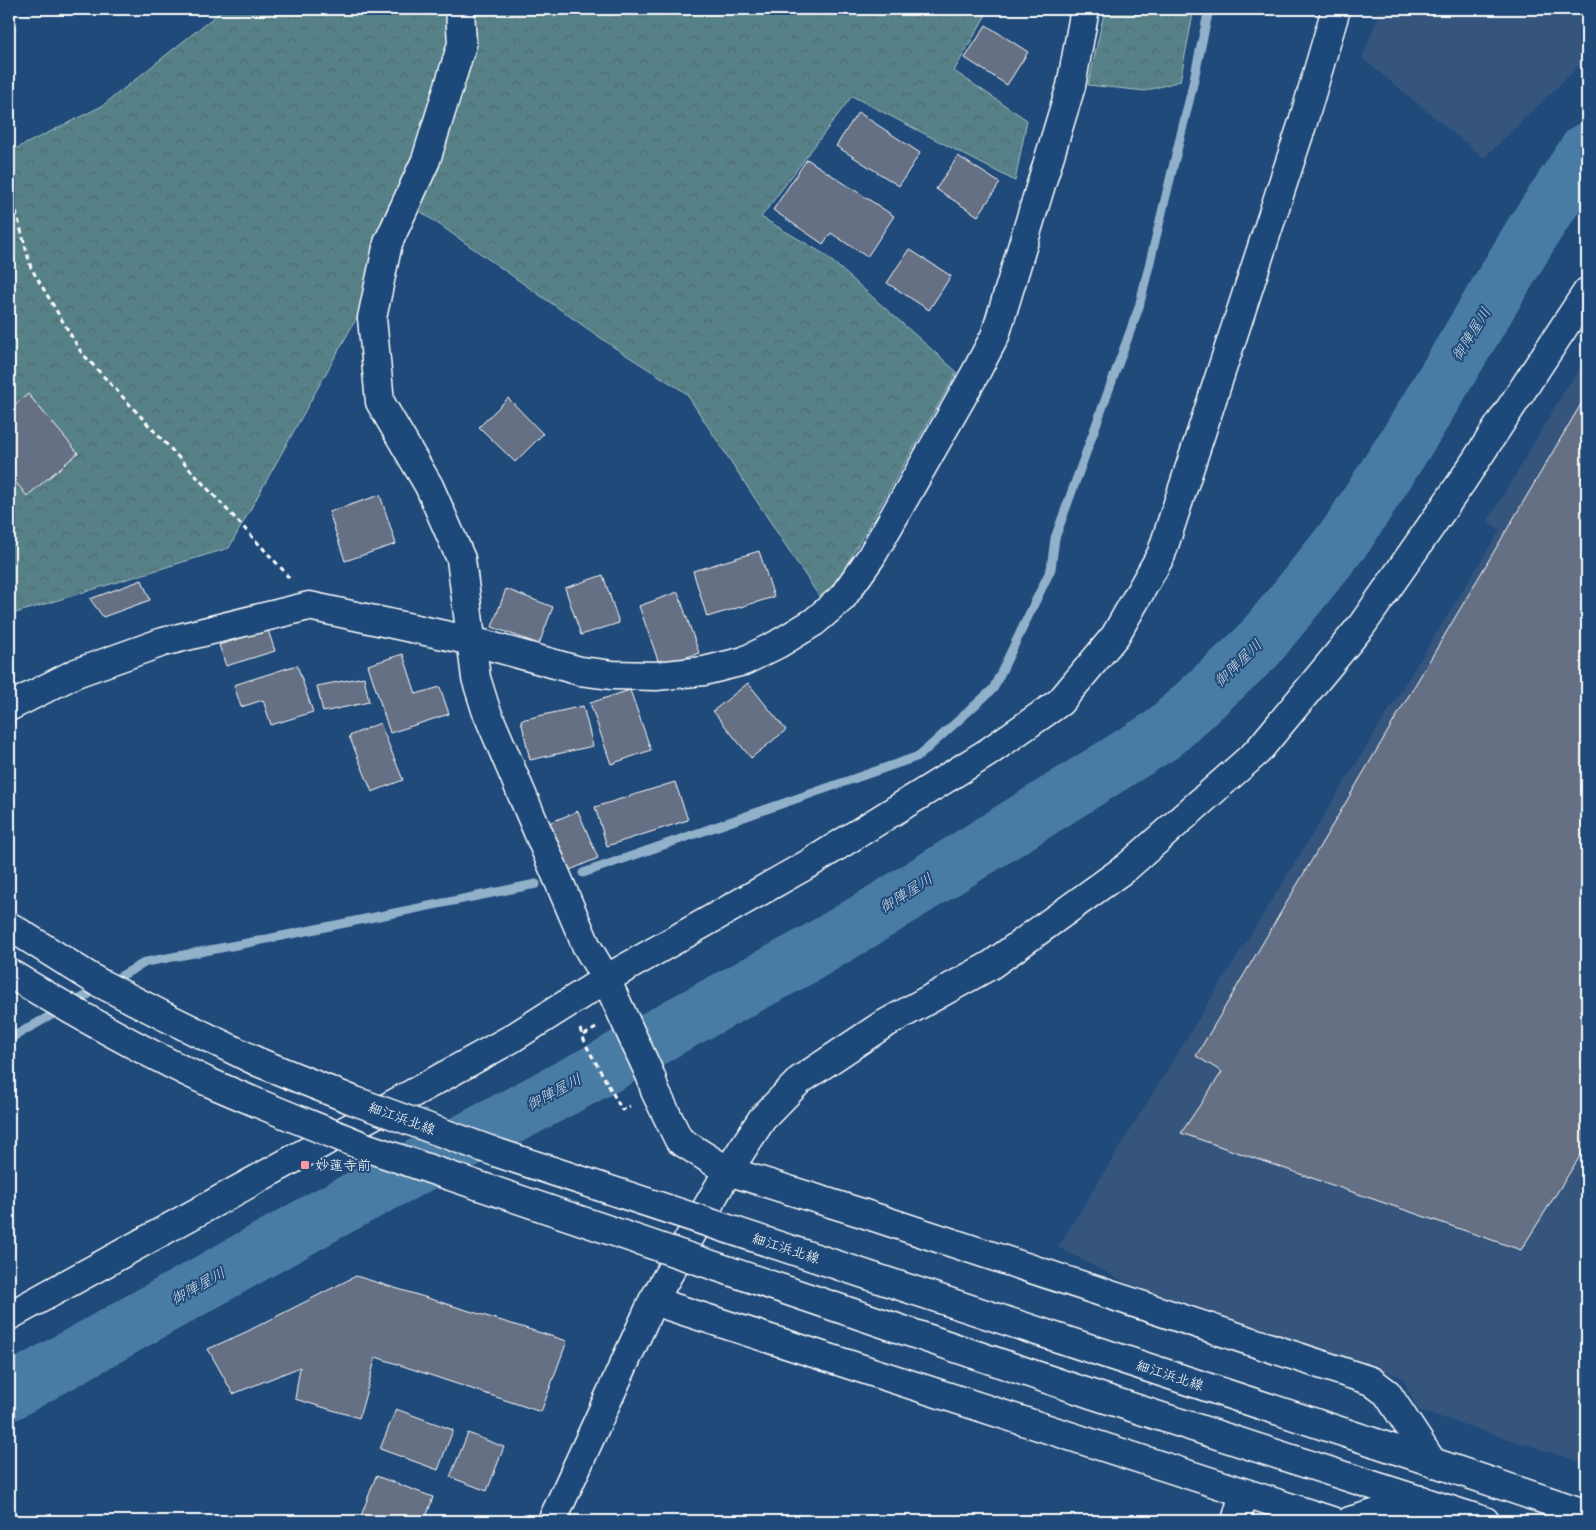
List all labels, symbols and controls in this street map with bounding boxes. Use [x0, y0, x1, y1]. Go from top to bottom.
water label: 御陣屋川 [1446, 303, 1498, 366]
water label: 御陣屋川 [1209, 634, 1269, 693]
water label: 御陣屋川 [875, 868, 938, 920]
water label: 御陣屋川 [522, 1068, 587, 1118]
street label: 細江浜北線 [365, 1097, 438, 1141]
place label: 妙蓮寺前 [315, 1155, 371, 1177]
marker: 妙蓮寺前 [299, 1159, 311, 1171]
street label: 細江浜北線 [749, 1228, 822, 1270]
water label: 御陣屋川 [166, 1262, 231, 1312]
street label: 細江浜北線 [1133, 1355, 1206, 1397]

